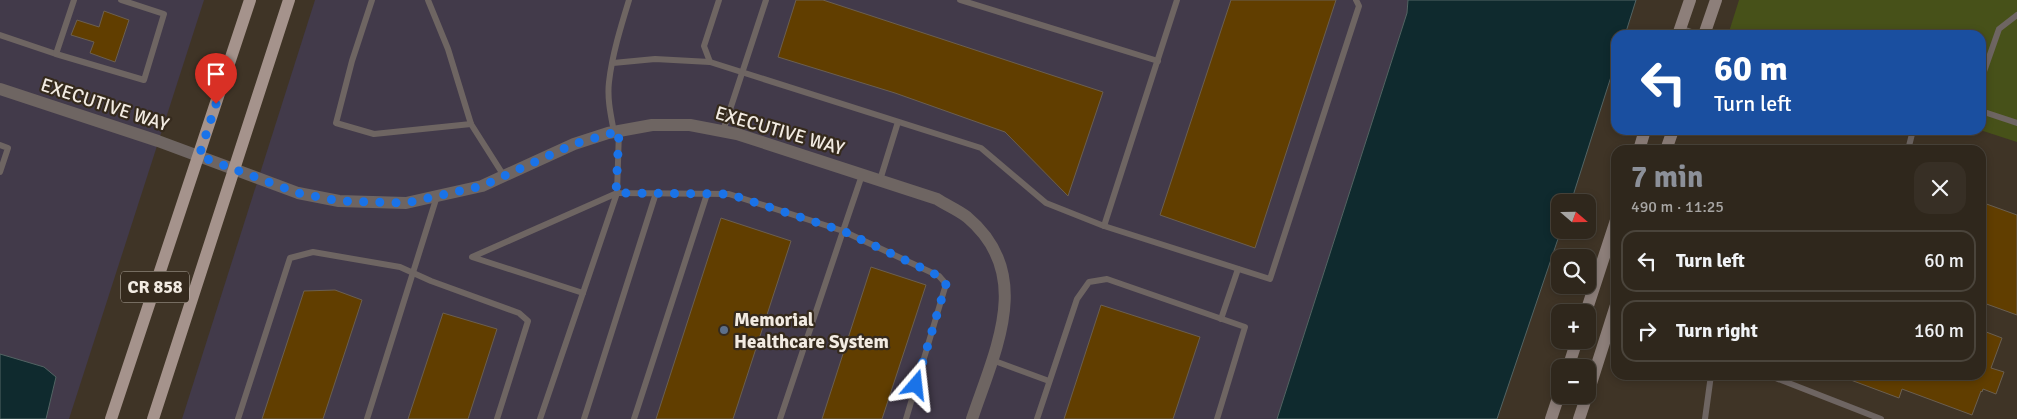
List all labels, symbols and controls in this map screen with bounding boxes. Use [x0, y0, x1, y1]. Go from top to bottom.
text: 60 m [1714, 47, 1788, 90]
icon: left [1631, 50, 1696, 115]
pin [195, 53, 237, 104]
icon: arrive [202, 60, 230, 88]
street label: EXECUTIVE WAY [38, 73, 172, 137]
text: Turn left [1714, 90, 1792, 117]
street label: EXECUTIVE WAY [712, 101, 848, 161]
text: 7 min [1631, 159, 1703, 196]
button: close [1914, 162, 1966, 214]
north arrow [1551, 194, 1596, 239]
map controls [1551, 194, 1596, 404]
text: 490 m · 11:25 [1631, 197, 1724, 217]
icon: left [1633, 247, 1661, 275]
button: search [1551, 249, 1596, 294]
text: Turn left [1676, 249, 1745, 273]
text: 60 m [1924, 249, 1964, 273]
road number: CR 858 [121, 272, 189, 302]
button: + [1551, 304, 1596, 349]
place label: Memorial Healthcare System [734, 308, 889, 354]
icon: right [1633, 317, 1661, 345]
text: Turn right [1676, 319, 1758, 343]
text: 160 m [1914, 319, 1964, 343]
marker: Memorial Healthcare System [718, 324, 730, 336]
position arrow [889, 358, 941, 410]
button: − [1551, 359, 1596, 404]

